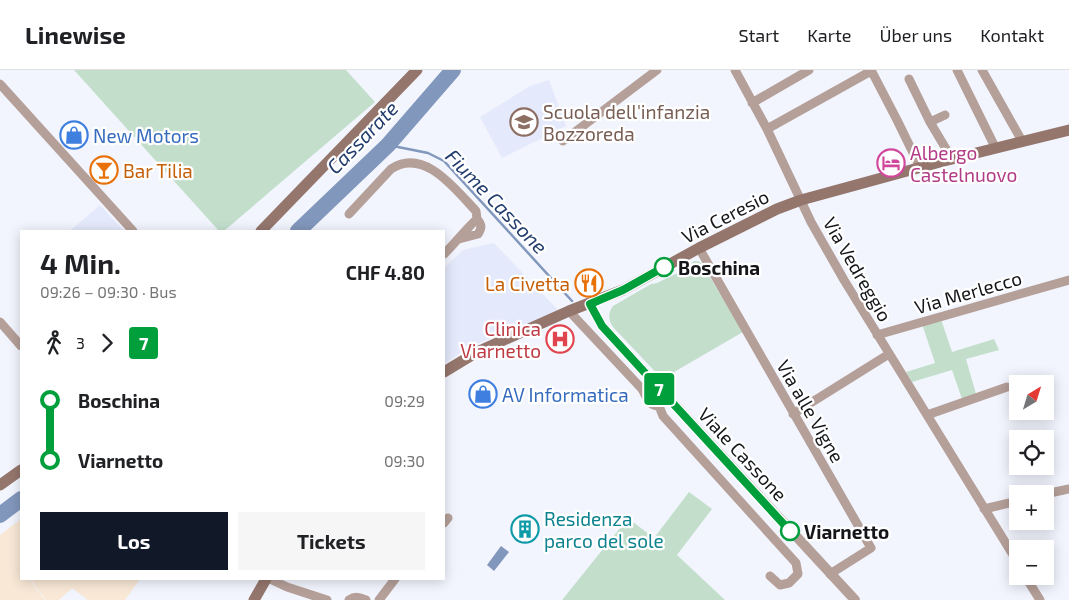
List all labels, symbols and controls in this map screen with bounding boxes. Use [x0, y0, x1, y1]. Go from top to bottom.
text: Linewise [25, 20, 126, 49]
text: Start [738, 24, 779, 46]
text: Karte [807, 24, 852, 46]
text: Über uns [880, 24, 952, 46]
text: Kontakt [980, 24, 1044, 46]
water label: Cassarate [321, 95, 403, 178]
place label: Scuola dell'infanzia Bozzoreda [543, 100, 710, 145]
school or university icon: Scuola dell'infanzia Bozzoreda [509, 107, 539, 137]
shop icon: New Motors [59, 120, 89, 150]
place label: New Motors [93, 124, 199, 147]
place label: Albergo Castelnuovo [910, 141, 1017, 186]
water label: Fiume Cassone [441, 144, 553, 258]
hotel icon: Albergo Castelnuovo [876, 148, 906, 178]
bar icon: Bar Tilia [89, 155, 119, 185]
place label: Bar Tilia [123, 159, 193, 182]
street label: Via Ceresio [678, 184, 772, 248]
street label: Via Vedreggio [819, 213, 897, 325]
text: 4 Min. [40, 246, 121, 280]
place label: Boschina [678, 256, 760, 279]
marker: Boschina [654, 257, 674, 277]
text: CHF 4.80 [346, 261, 425, 284]
street label: Via Merlecco [912, 266, 1024, 318]
restaurant icon: La Civetta [574, 268, 604, 298]
place label: La Civetta [485, 272, 570, 295]
text: 09:26 – 09:30 · Bus [40, 282, 177, 301]
place label: Clinica Viarnetto [460, 317, 541, 362]
hospital icon: Clinica Viarnetto [545, 324, 575, 354]
icon: walk [40, 329, 68, 357]
icon: forward [93, 329, 121, 357]
text: 7 [139, 332, 148, 354]
text: 3 [76, 333, 85, 352]
street label: Via alle Vigne [772, 356, 850, 466]
line badge: 7 [643, 373, 675, 405]
north arrow [1009, 375, 1054, 420]
map controls [1009, 375, 1054, 585]
text: 7 [654, 378, 664, 400]
shop icon: AV Informatica [468, 379, 498, 409]
place label: AV Informatica [502, 383, 629, 406]
text: Boschina [78, 389, 160, 412]
text: 09:29 [384, 391, 425, 410]
street label: Viale Cassone [694, 402, 792, 506]
button: locate [1009, 430, 1054, 475]
text: Viarnetto [78, 449, 163, 472]
text: 09:30 [384, 451, 425, 470]
button: + [1009, 485, 1054, 530]
place label: Residenza parco del sole [544, 507, 664, 552]
button: Los [40, 512, 228, 570]
button: Tickets [238, 512, 425, 570]
building icon: Residenza parco del sole [510, 514, 540, 544]
place label: Viarnetto [804, 520, 889, 543]
marker: Viarnetto [780, 521, 800, 541]
button: − [1009, 540, 1054, 585]

